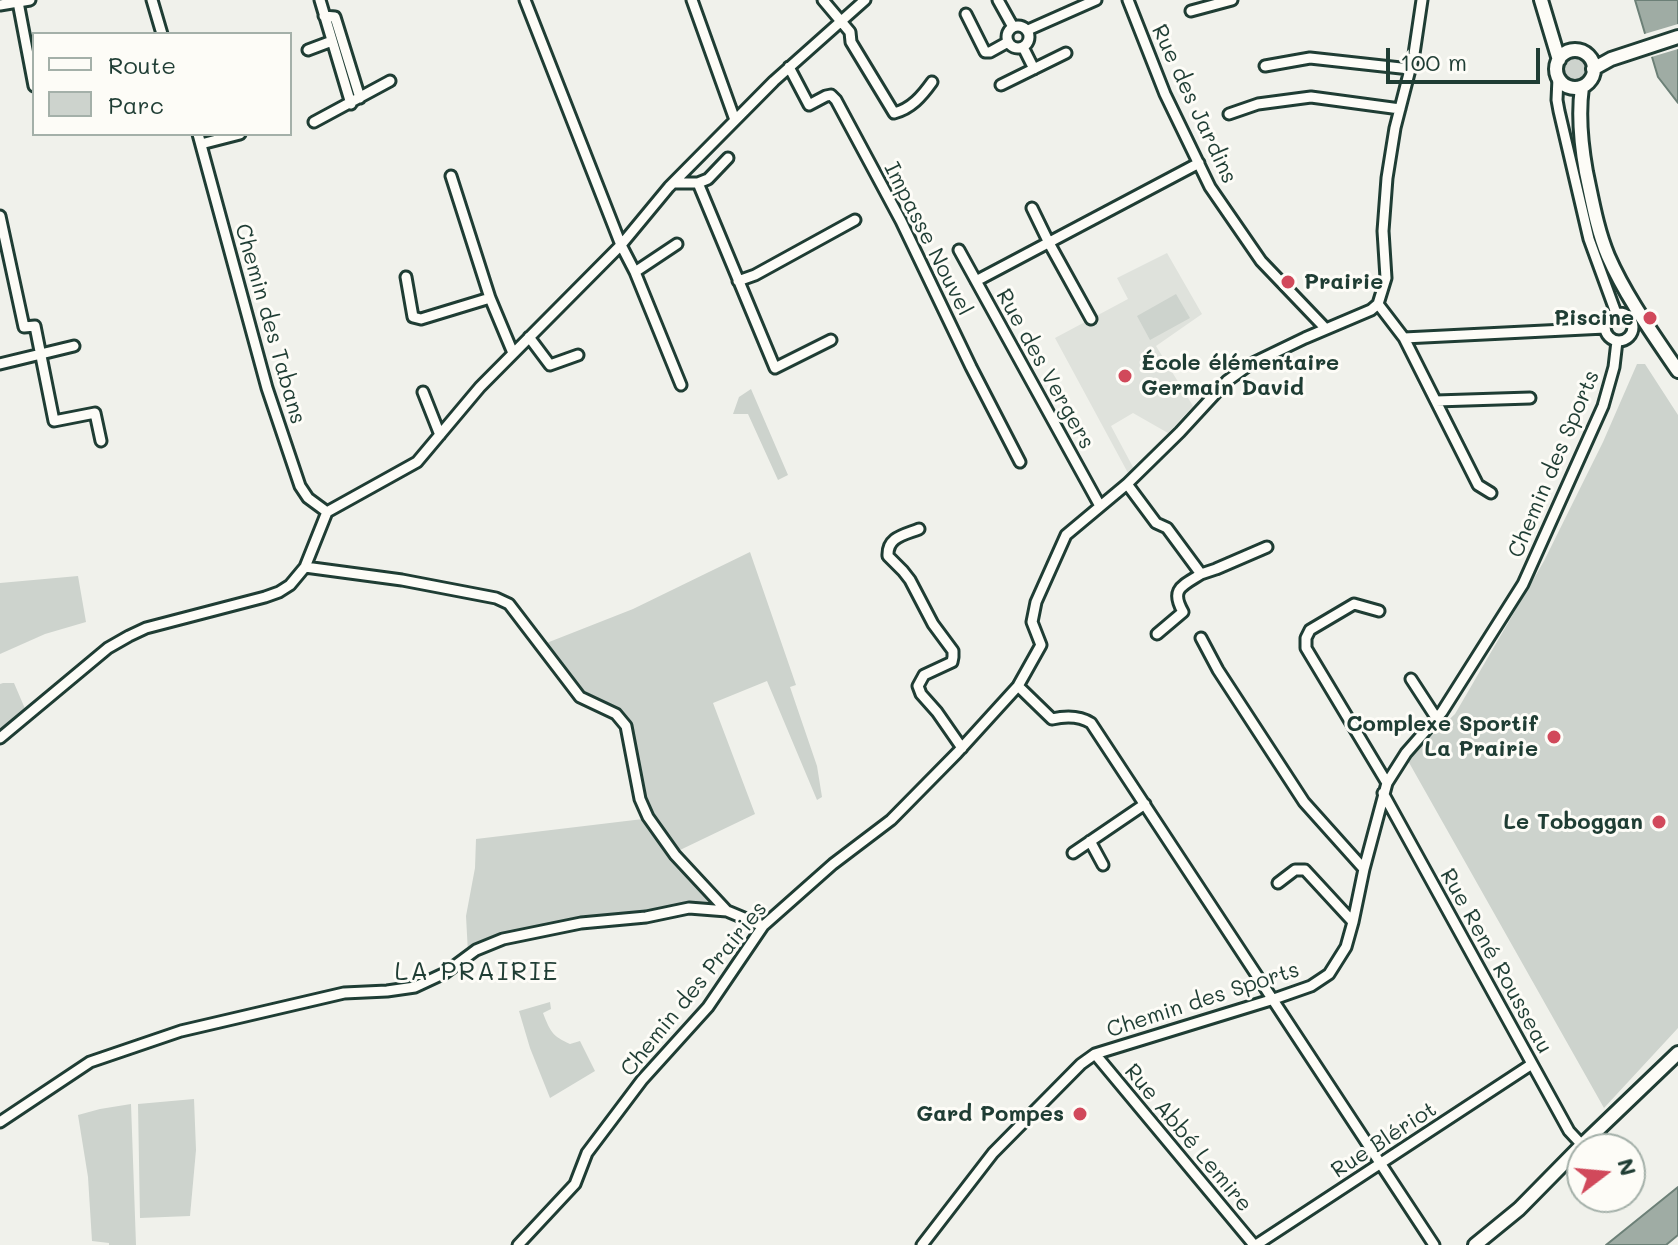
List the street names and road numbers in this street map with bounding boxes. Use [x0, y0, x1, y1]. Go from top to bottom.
street label: Rue des Jardins [1146, 20, 1242, 188]
street label: Impasse Nouvel [878, 158, 978, 320]
street label: Chemin des Tabans [229, 221, 311, 427]
street label: Rue des Vergers [990, 284, 1100, 454]
street label: Chemin des Sports [1503, 366, 1605, 562]
street label: Rue René Rousseau [1434, 864, 1558, 1058]
street label: Chemin des Prairies [615, 896, 773, 1082]
street label: Chemin des Sports [1103, 956, 1303, 1044]
street label: Rue Abbé Lemire [1118, 1059, 1258, 1217]
street label: Rue Blériot [1326, 1096, 1442, 1184]

